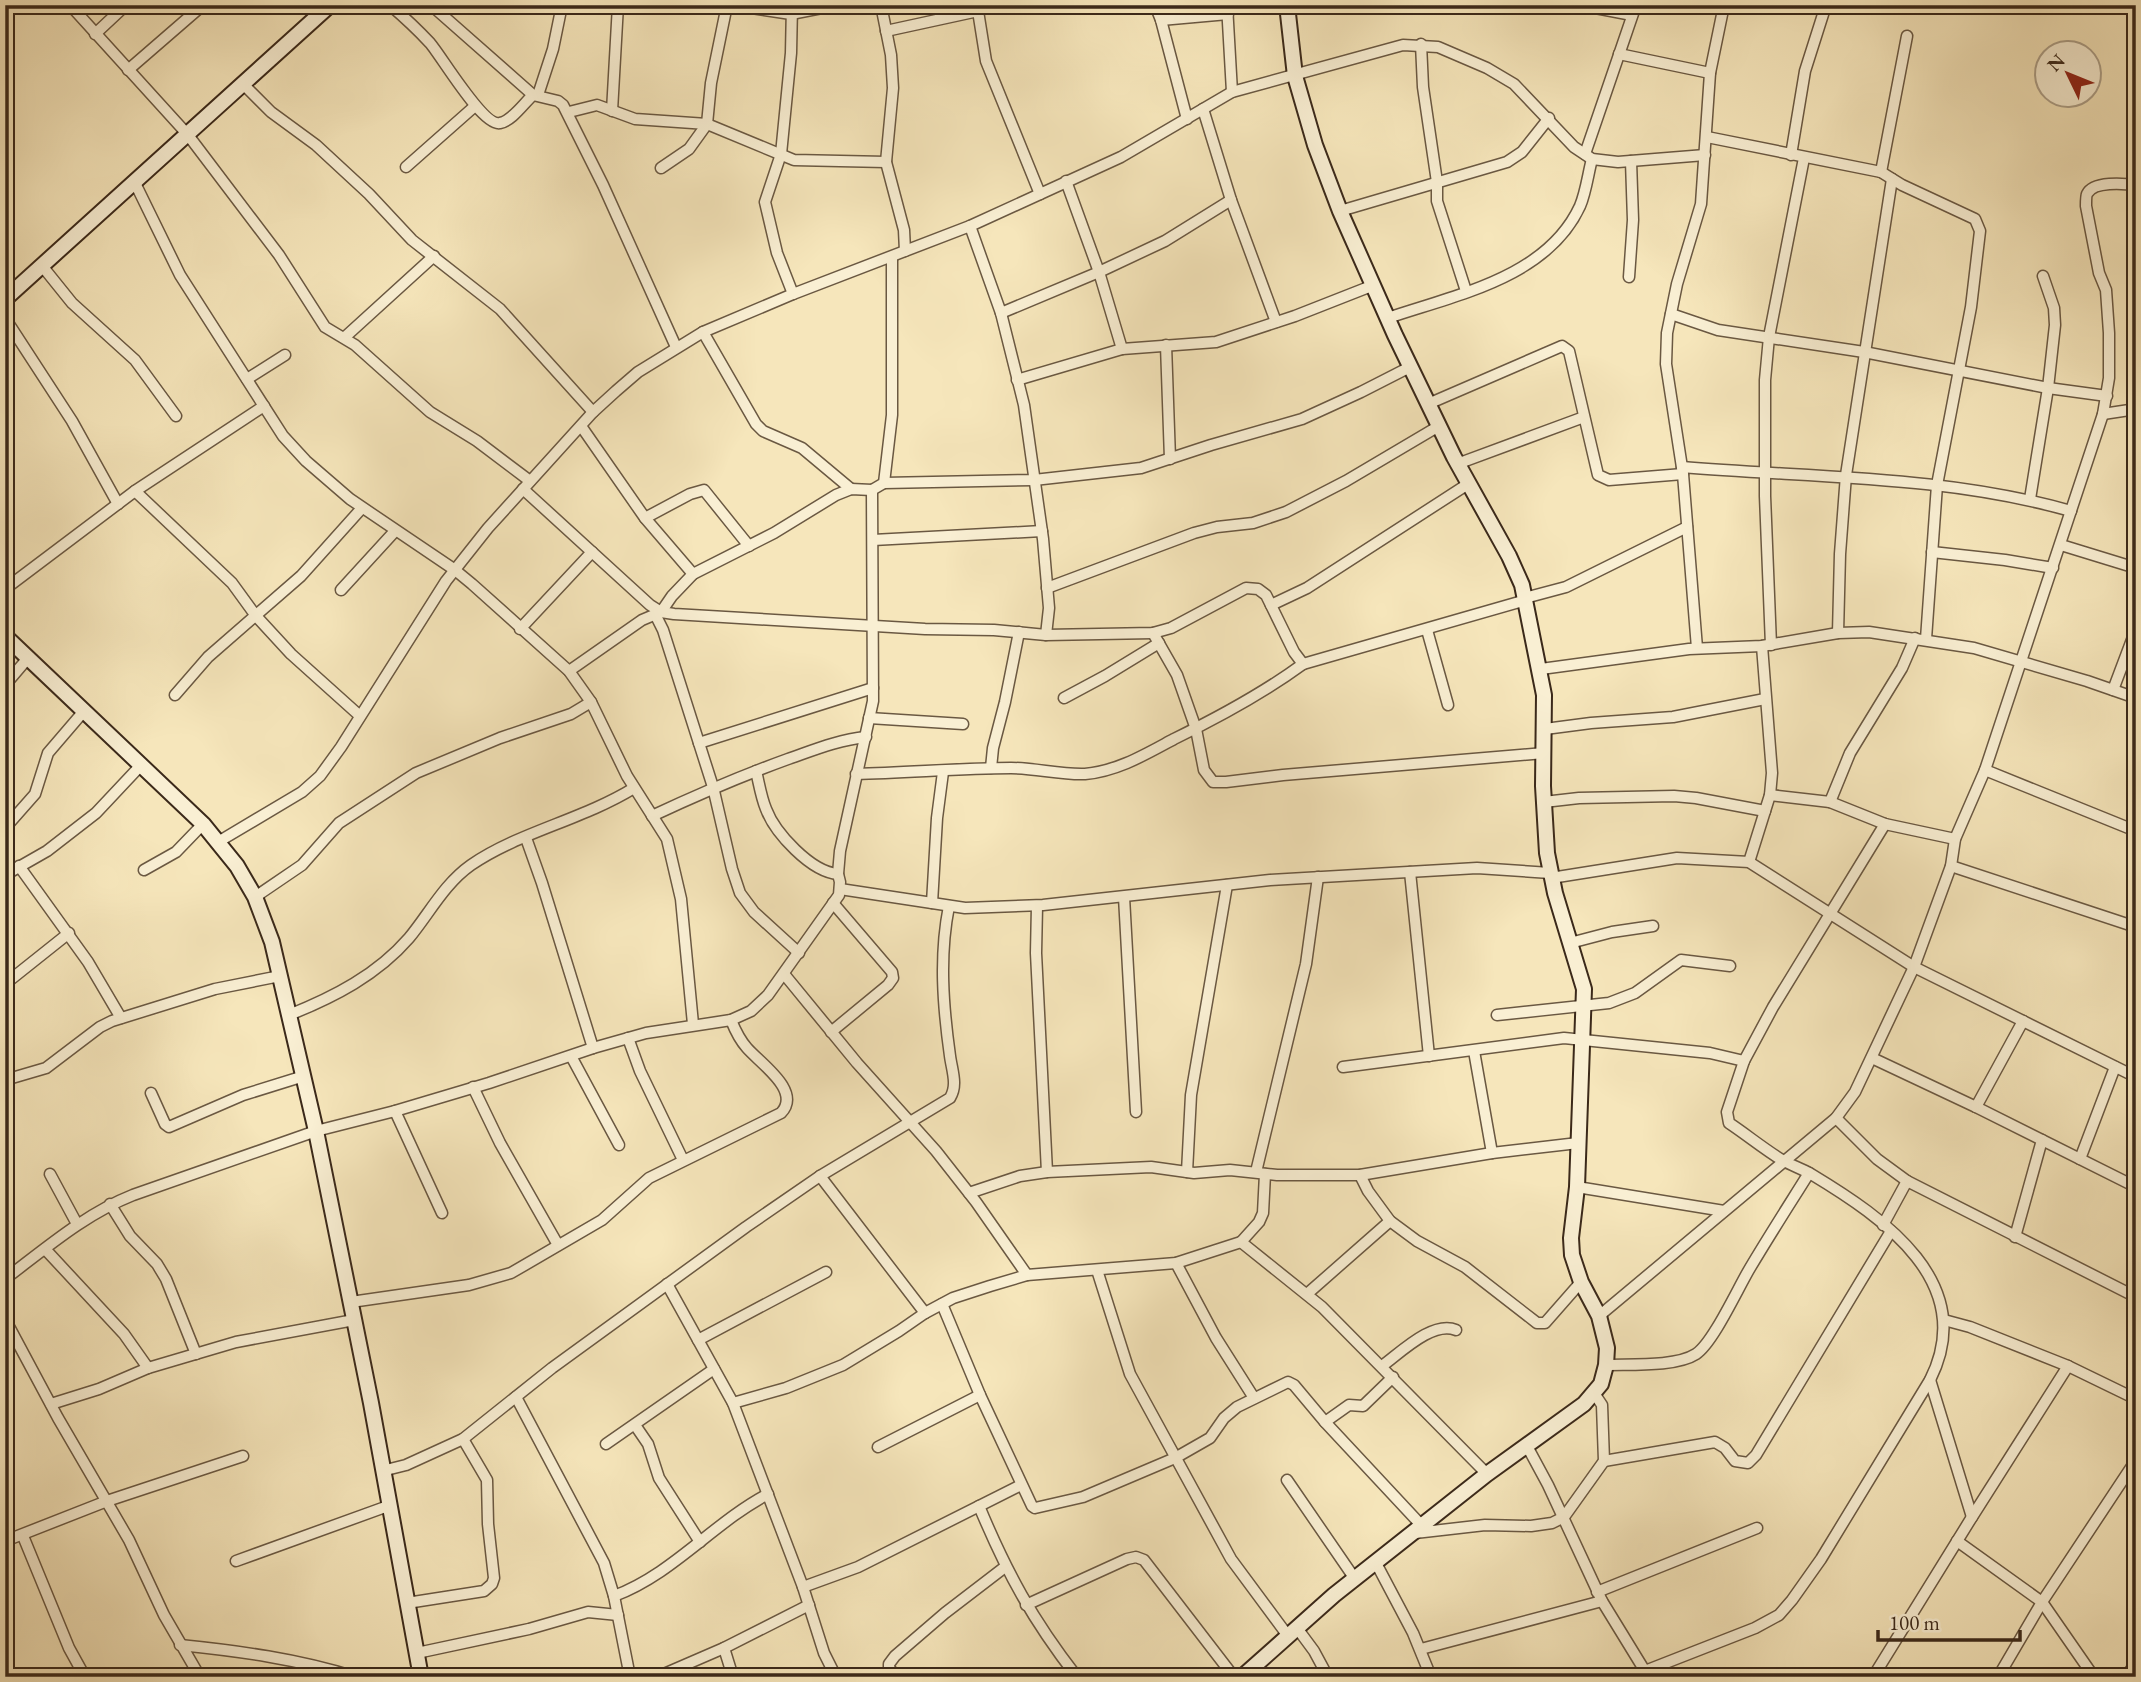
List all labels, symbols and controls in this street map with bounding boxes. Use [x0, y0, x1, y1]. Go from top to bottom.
north arrow [2032, 38, 2102, 108]
text: N [2042, 48, 2071, 77]
scale bar [1878, 1598, 2020, 1642]
text: 100 m [1889, 1609, 1940, 1636]

